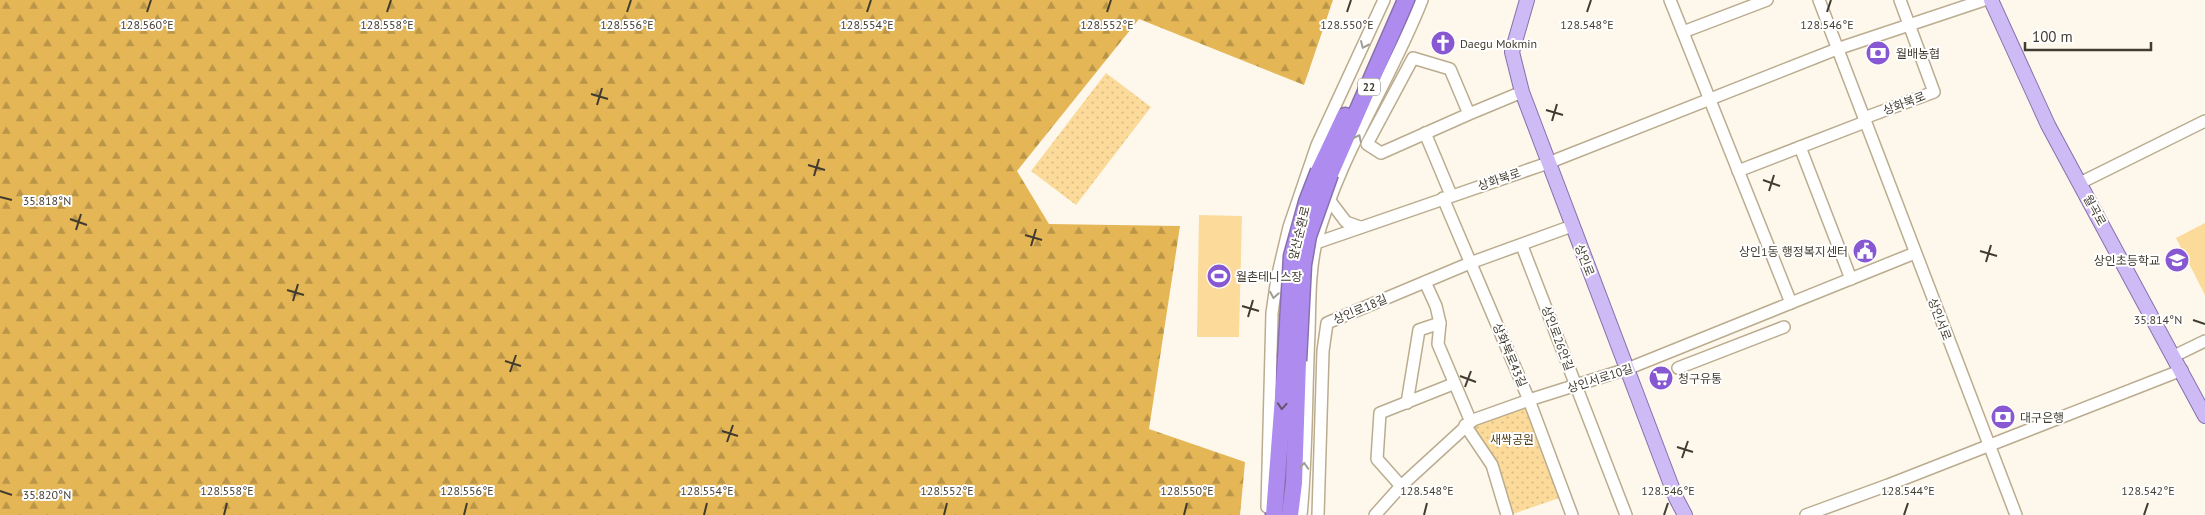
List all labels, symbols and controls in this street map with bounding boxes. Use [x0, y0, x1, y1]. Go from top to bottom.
text: 128.560°E [120, 17, 174, 32]
text: 128.558°E [360, 17, 414, 32]
text: 128.556°E [600, 17, 654, 32]
text: 128.554°E [840, 17, 894, 32]
text: 128.552°E [1080, 17, 1134, 32]
text: 128.550°E [1320, 17, 1374, 32]
text: 128.548°E [1560, 17, 1614, 32]
text: 128.546°E [1800, 17, 1854, 32]
scale bar [2025, 20, 2151, 52]
text: 100 m [2032, 27, 2073, 46]
church icon: Daegu Mokmin [1430, 30, 1456, 56]
place label: Daegu Mokmin [1460, 36, 1537, 51]
one-way arrow [1360, 40, 1371, 49]
bank icon: 월배농협 [1865, 40, 1891, 66]
place label: 월배농협 [1896, 46, 1940, 61]
road number: 22 [1358, 78, 1380, 95]
street label: 상화북로 [1881, 88, 1927, 118]
one-way arrow [1352, 134, 1362, 143]
street label: 상화북로 [1476, 165, 1522, 193]
street label: 월곡로 [2080, 192, 2110, 228]
text: 35.818°N [23, 193, 71, 208]
street label: 앞산순환로 [1285, 204, 1313, 262]
public building icon: 상인1동 행정복지센터 [1852, 238, 1878, 264]
street label: 상인로 [1572, 242, 1598, 278]
place label: 상인1동 행정복지센터 [1739, 244, 1848, 259]
school or university icon: 상인초등학교 [2164, 247, 2190, 273]
place label: 상인초등학교 [2094, 253, 2160, 268]
sports icon: 월촌테니스장 [1206, 263, 1232, 289]
place label: 월촌테니스장 [1236, 269, 1302, 284]
one-way arrow [1270, 291, 1280, 300]
street label: 상인로18길 [1331, 291, 1389, 327]
street label: 상인서로 [1925, 296, 1955, 342]
street label: 상인로26안길 [1539, 303, 1577, 373]
text: 35.814°N [2134, 312, 2182, 327]
street label: 상화북로43길 [1490, 321, 1530, 389]
street label: 상인서로10길 [1565, 360, 1635, 396]
supermarket icon: 청구유통 [1648, 365, 1674, 391]
place label: 청구유통 [1678, 371, 1722, 386]
one-way arrow [1277, 403, 1288, 411]
bank icon: 대구은행 [1990, 404, 2016, 430]
place label: 대구은행 [2020, 410, 2064, 425]
park label: 새싹공원 [1490, 432, 1534, 447]
one-way arrow [1299, 462, 1310, 470]
text: 128.558°E [200, 483, 254, 498]
text: 128.556°E [440, 483, 494, 498]
text: 128.554°E [680, 483, 734, 498]
text: 128.552°E [920, 483, 974, 498]
text: 128.550°E [1160, 483, 1214, 498]
text: 128.548°E [1400, 483, 1454, 498]
text: 128.546°E [1641, 483, 1695, 498]
text: 128.544°E [1881, 483, 1935, 498]
text: 128.542°E [2121, 483, 2175, 498]
text: 35.820°N [23, 487, 71, 502]

